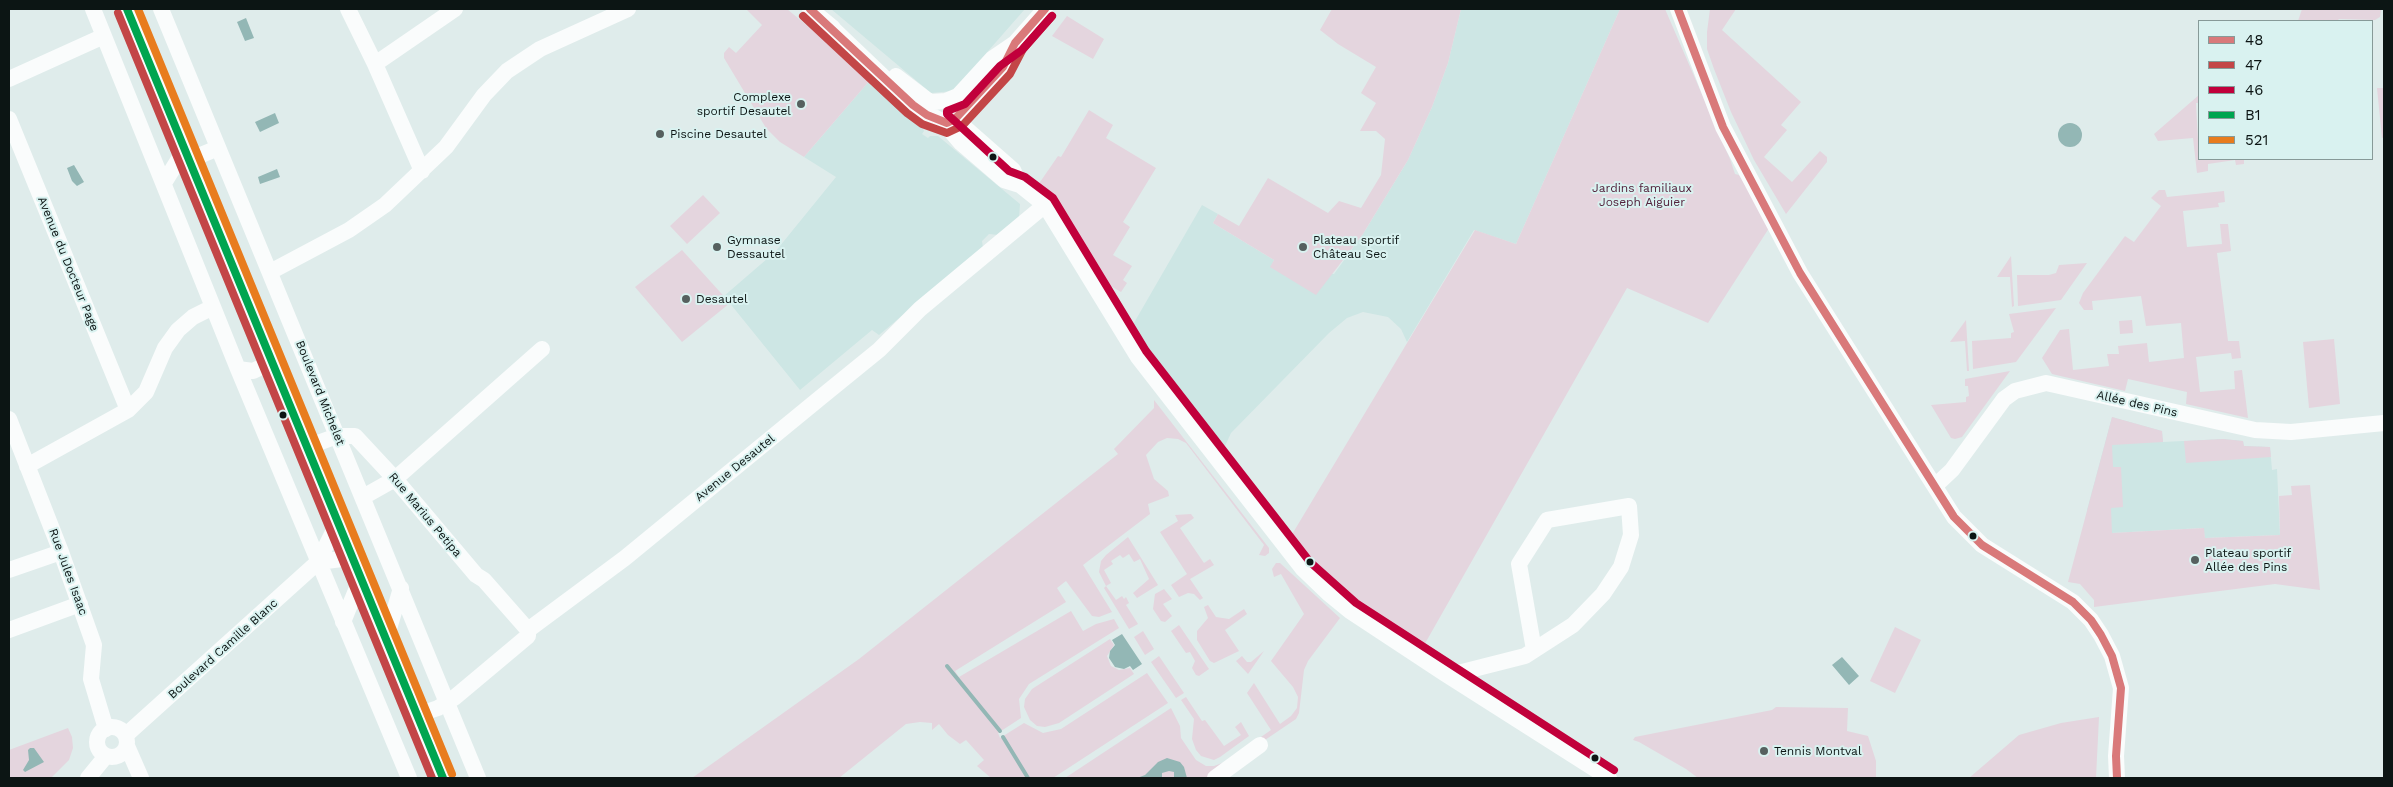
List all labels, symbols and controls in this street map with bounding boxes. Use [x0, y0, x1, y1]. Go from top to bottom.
legend [2198, 20, 2373, 160]
text: 48 [2245, 31, 2263, 49]
text: 47 [2245, 56, 2262, 74]
text: 46 [2245, 81, 2263, 99]
place label: Complexe sportif Desautel [697, 90, 791, 118]
marker: Complexe sportif Desautel [795, 98, 807, 110]
text: B1 [2245, 106, 2261, 124]
place label: Piscine Desautel [670, 127, 767, 141]
marker: Piscine Desautel [654, 128, 666, 140]
text: 521 [2245, 131, 2268, 149]
unlabelled marker [988, 152, 998, 162]
park label: Jardins familiaux Joseph Aiguier [1592, 181, 1692, 209]
street label: Avenue du Docteur Page [34, 195, 102, 333]
place label: Gymnase Dessautel [727, 233, 785, 261]
place label: Plateau sportif Château Sec [1313, 233, 1399, 261]
marker: Gymnase Dessautel [711, 241, 723, 253]
marker: Plateau sportif Château Sec [1297, 241, 1309, 253]
place label: Desautel [696, 292, 748, 306]
marker: Desautel [680, 293, 692, 305]
street label: Boulevard Michelet [292, 338, 348, 448]
street label: Allée des Pins [2095, 388, 2179, 420]
unlabelled marker [278, 410, 288, 420]
street label: Avenue Desautel [692, 431, 778, 505]
street label: Rue Marius Petipa [386, 470, 464, 560]
street label: Rue Jules Isaac [46, 527, 90, 617]
unlabelled marker [1968, 531, 1978, 541]
place label: Plateau sportif Allée des Pins [2205, 546, 2291, 574]
marker: Plateau sportif Allée des Pins [2189, 554, 2201, 566]
unlabelled marker [1305, 557, 1315, 567]
street label: Boulevard Camille Blanc [165, 596, 281, 702]
place label: Tennis Montval [1774, 744, 1862, 758]
marker: Tennis Montval [1758, 745, 1770, 757]
unlabelled marker [1590, 753, 1600, 763]

